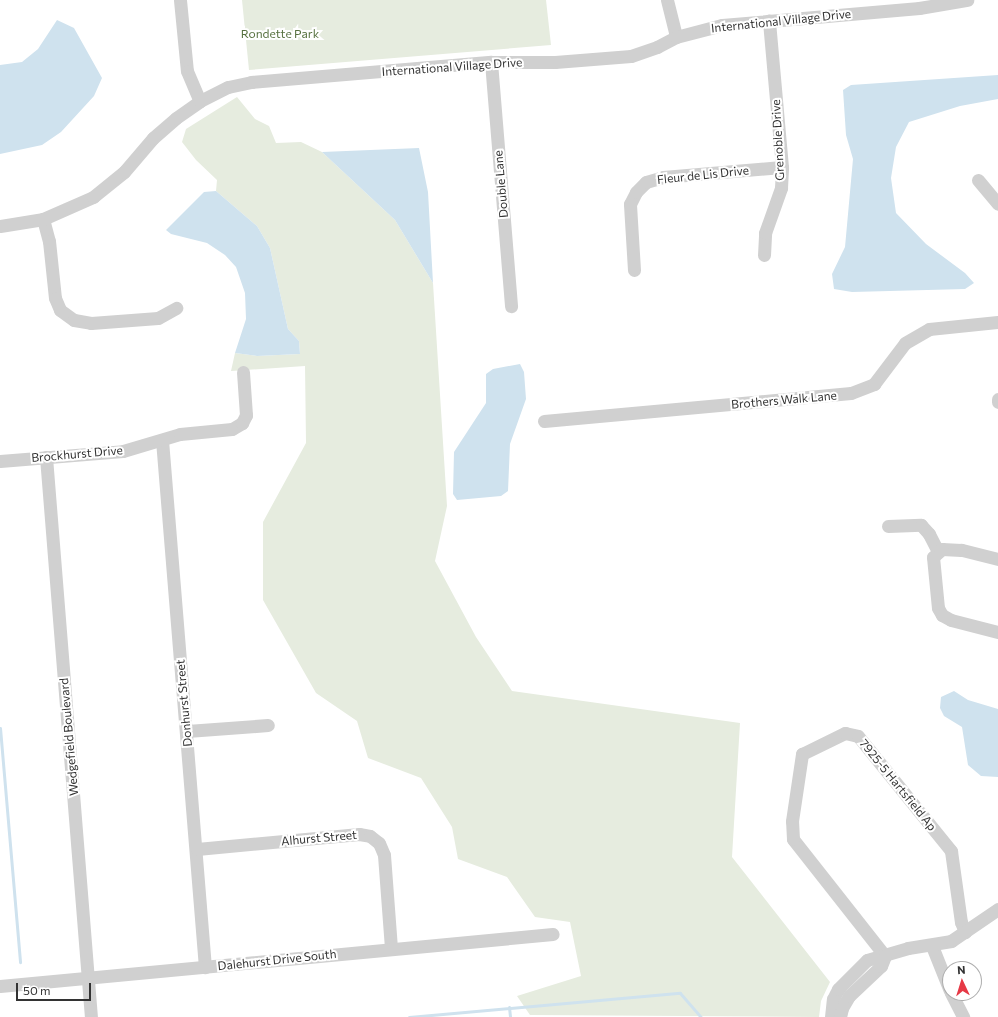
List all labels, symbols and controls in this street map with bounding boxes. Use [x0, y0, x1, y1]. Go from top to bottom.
street label: International Village Drive [710, 6, 852, 36]
park label: Rondette Park [241, 27, 319, 41]
street label: International Village Drive [381, 55, 523, 79]
street label: Grenoble Drive [769, 99, 787, 181]
street label: Double Lane [491, 150, 511, 218]
street label: Fleur de Lis Drive [656, 163, 750, 187]
street label: Brothers Walk Lane [731, 388, 837, 412]
street label: Brockhurst Drive [31, 443, 123, 465]
street label: Donhurst Street [173, 659, 195, 747]
street label: Wedgefield Boulevard [57, 677, 81, 797]
street label: 7925-5 Hartsfield Ap [857, 736, 939, 834]
street label: Alhurst Street [280, 828, 358, 848]
street label: Dalehurst Drive South [217, 947, 337, 973]
north arrow [942, 961, 982, 1001]
text: N [957, 963, 966, 976]
scale bar [18, 975, 93, 1001]
text: 50 m [23, 983, 51, 997]

